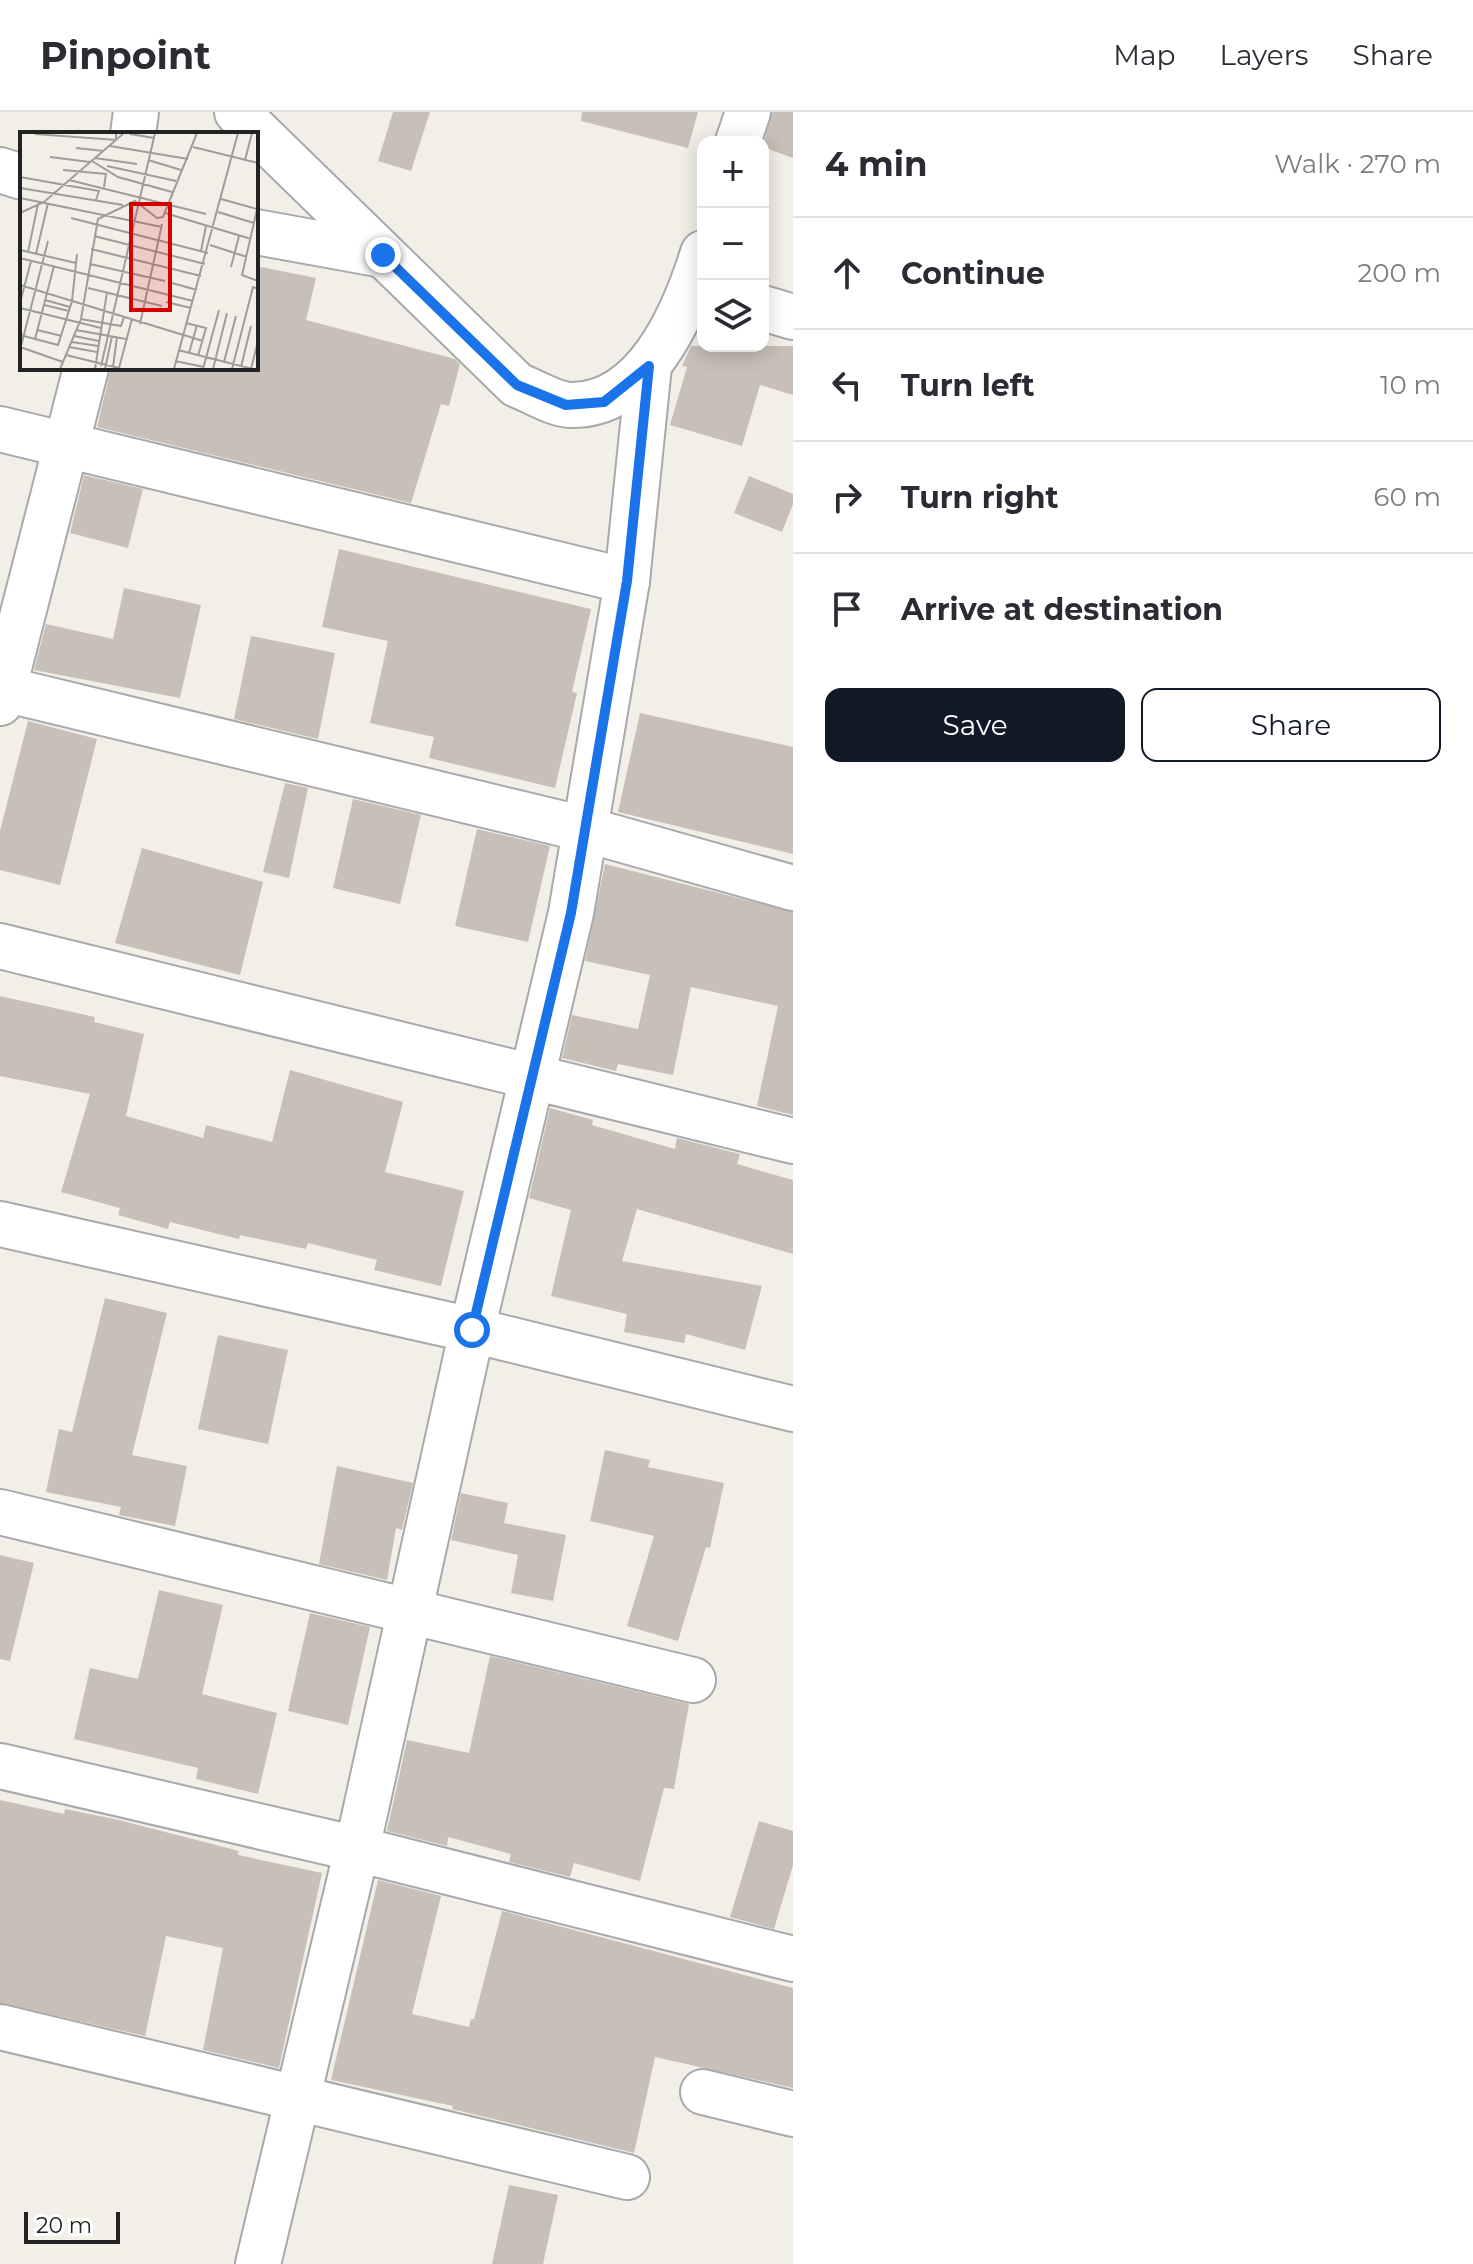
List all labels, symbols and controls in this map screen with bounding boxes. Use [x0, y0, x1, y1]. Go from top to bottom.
text: Pinpoint [40, 32, 211, 79]
text: Map [1113, 38, 1176, 72]
text: Layers [1220, 38, 1309, 72]
text: Share [1353, 38, 1433, 72]
inset map [20, 132, 258, 370]
map controls [697, 136, 769, 352]
button: + [697, 136, 769, 208]
text: 4 min [825, 143, 927, 185]
text: Walk · 270 m [1274, 148, 1441, 180]
button: − [697, 208, 769, 280]
route end [365, 237, 401, 273]
icon: ahead [825, 251, 869, 295]
text: Continue [901, 255, 1045, 292]
text: 200 m [1357, 257, 1441, 289]
button: layers [697, 280, 769, 352]
icon: left [825, 363, 869, 407]
text: Turn left [901, 367, 1034, 404]
text: 10 m [1380, 369, 1441, 401]
icon: right [825, 475, 869, 519]
text: Turn right [901, 479, 1058, 516]
text: 60 m [1374, 481, 1441, 513]
icon: arrive [825, 587, 869, 631]
text: Arrive at destination [901, 591, 1223, 628]
button: Save [825, 688, 1125, 762]
button: Share [1141, 688, 1441, 762]
route start [454, 1312, 490, 1348]
scale bar [24, 2208, 120, 2244]
text: 20 m [36, 2212, 92, 2239]

